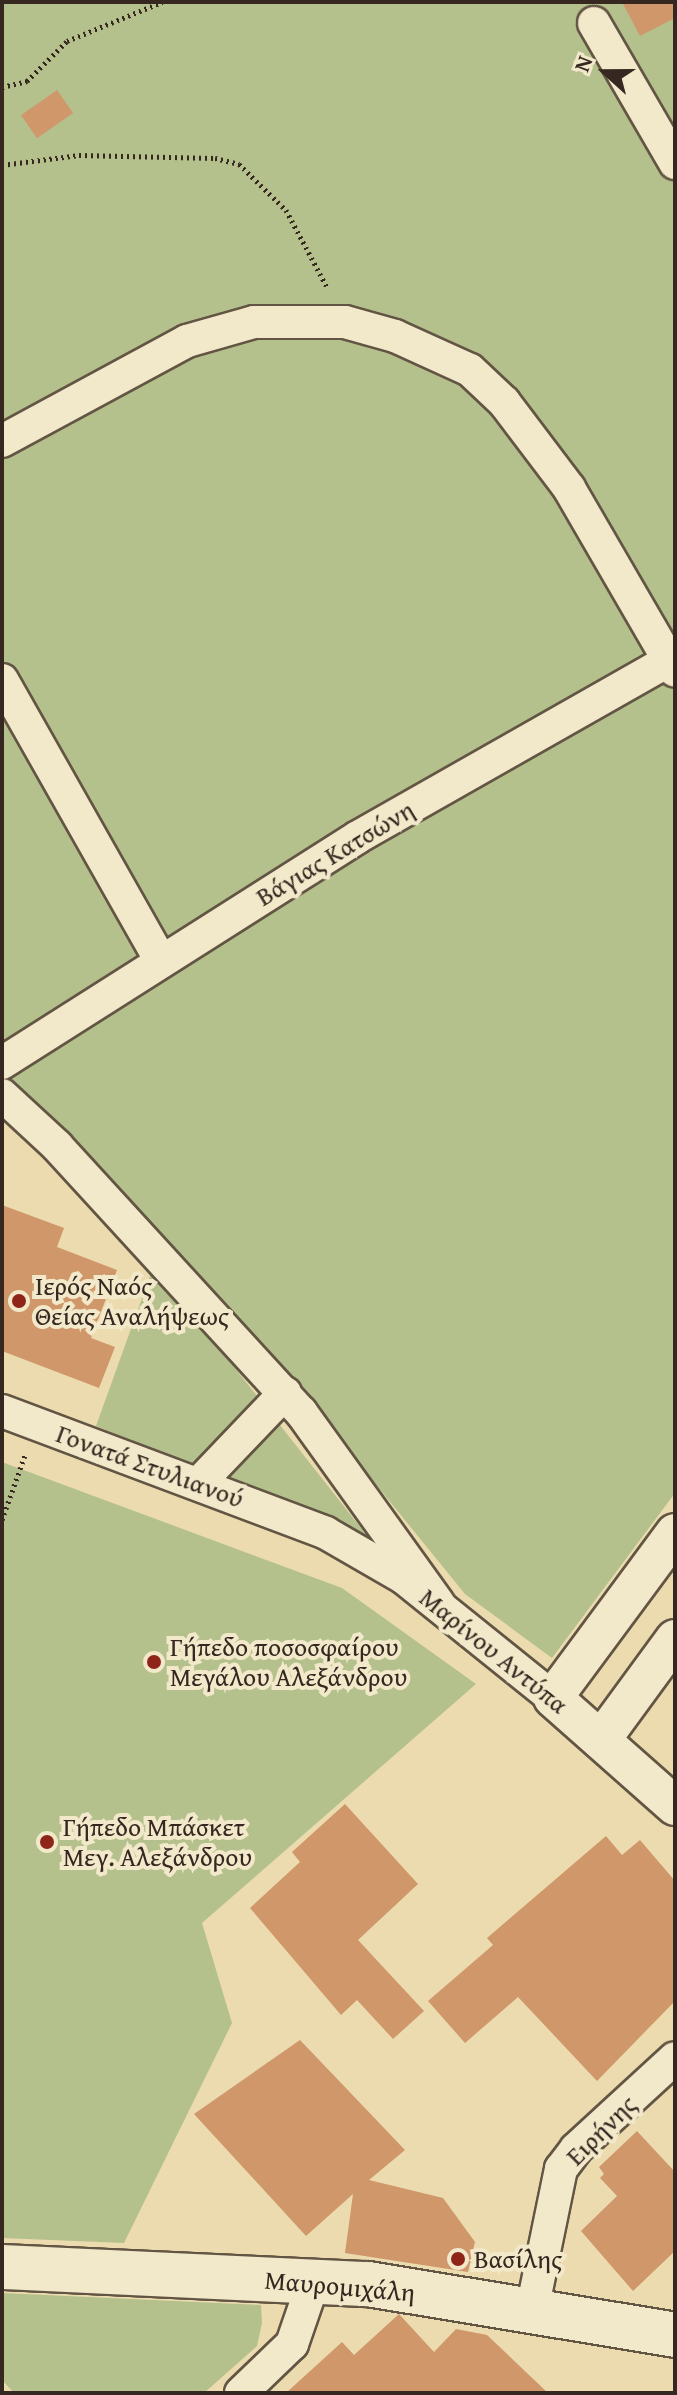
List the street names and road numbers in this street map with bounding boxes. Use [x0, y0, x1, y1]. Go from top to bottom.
street label: Βάγιας Κατσώνη [250, 794, 420, 912]
street label: Γονατά Στυλιανού [52, 1418, 248, 1514]
street label: Μαρίνου Αντύπα [414, 1582, 574, 1720]
street label: Ειρήνης [559, 2088, 643, 2172]
street label: Μαυρομιχάλη [263, 2264, 417, 2308]

